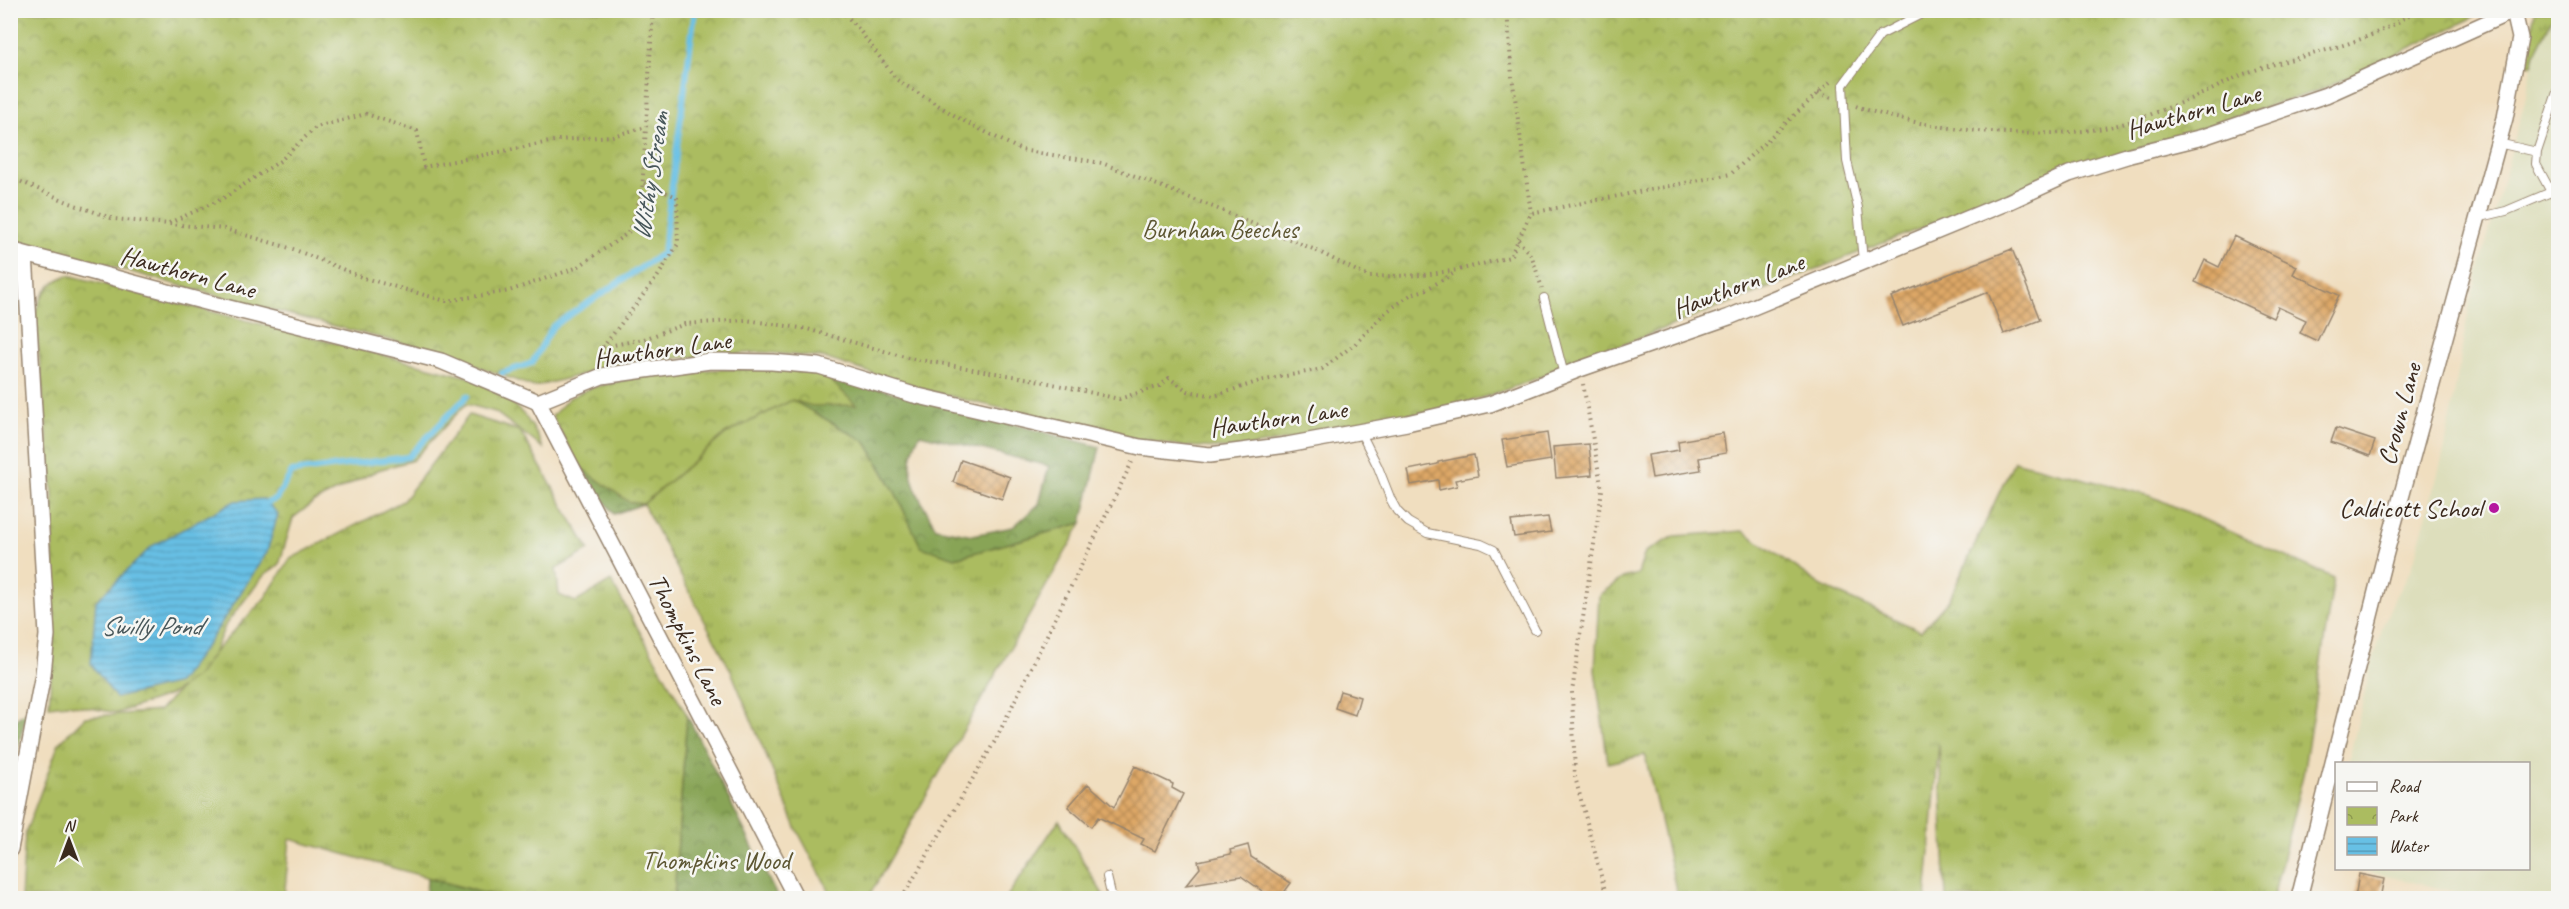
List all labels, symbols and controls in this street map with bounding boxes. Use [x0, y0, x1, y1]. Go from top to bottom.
street label: Hawthorn Lane [2122, 76, 2266, 146]
water label: Withy Stream [623, 108, 677, 242]
park label: Burnham Beeches [1142, 213, 1300, 246]
street label: Hawthorn Lane [117, 239, 261, 307]
street label: Hawthorn Lane [1668, 244, 1811, 326]
street label: Hawthorn Lane [591, 323, 735, 375]
street label: Crown Lane [2370, 358, 2429, 469]
street label: Hawthorn Lane [1207, 392, 1351, 444]
place label: Caldicott School [2339, 492, 2487, 525]
marker: Caldicott School [2487, 501, 2501, 515]
street label: Thompkins Lane [641, 568, 736, 712]
water label: Swilly Pond [101, 609, 210, 643]
legend [2335, 762, 2530, 870]
text: Road [2389, 775, 2422, 797]
text: Park [2389, 805, 2419, 827]
north arrow [39, 810, 99, 870]
text: N [64, 816, 77, 836]
text: Water [2389, 835, 2430, 857]
park label: Thompkins Wood [642, 844, 794, 877]

